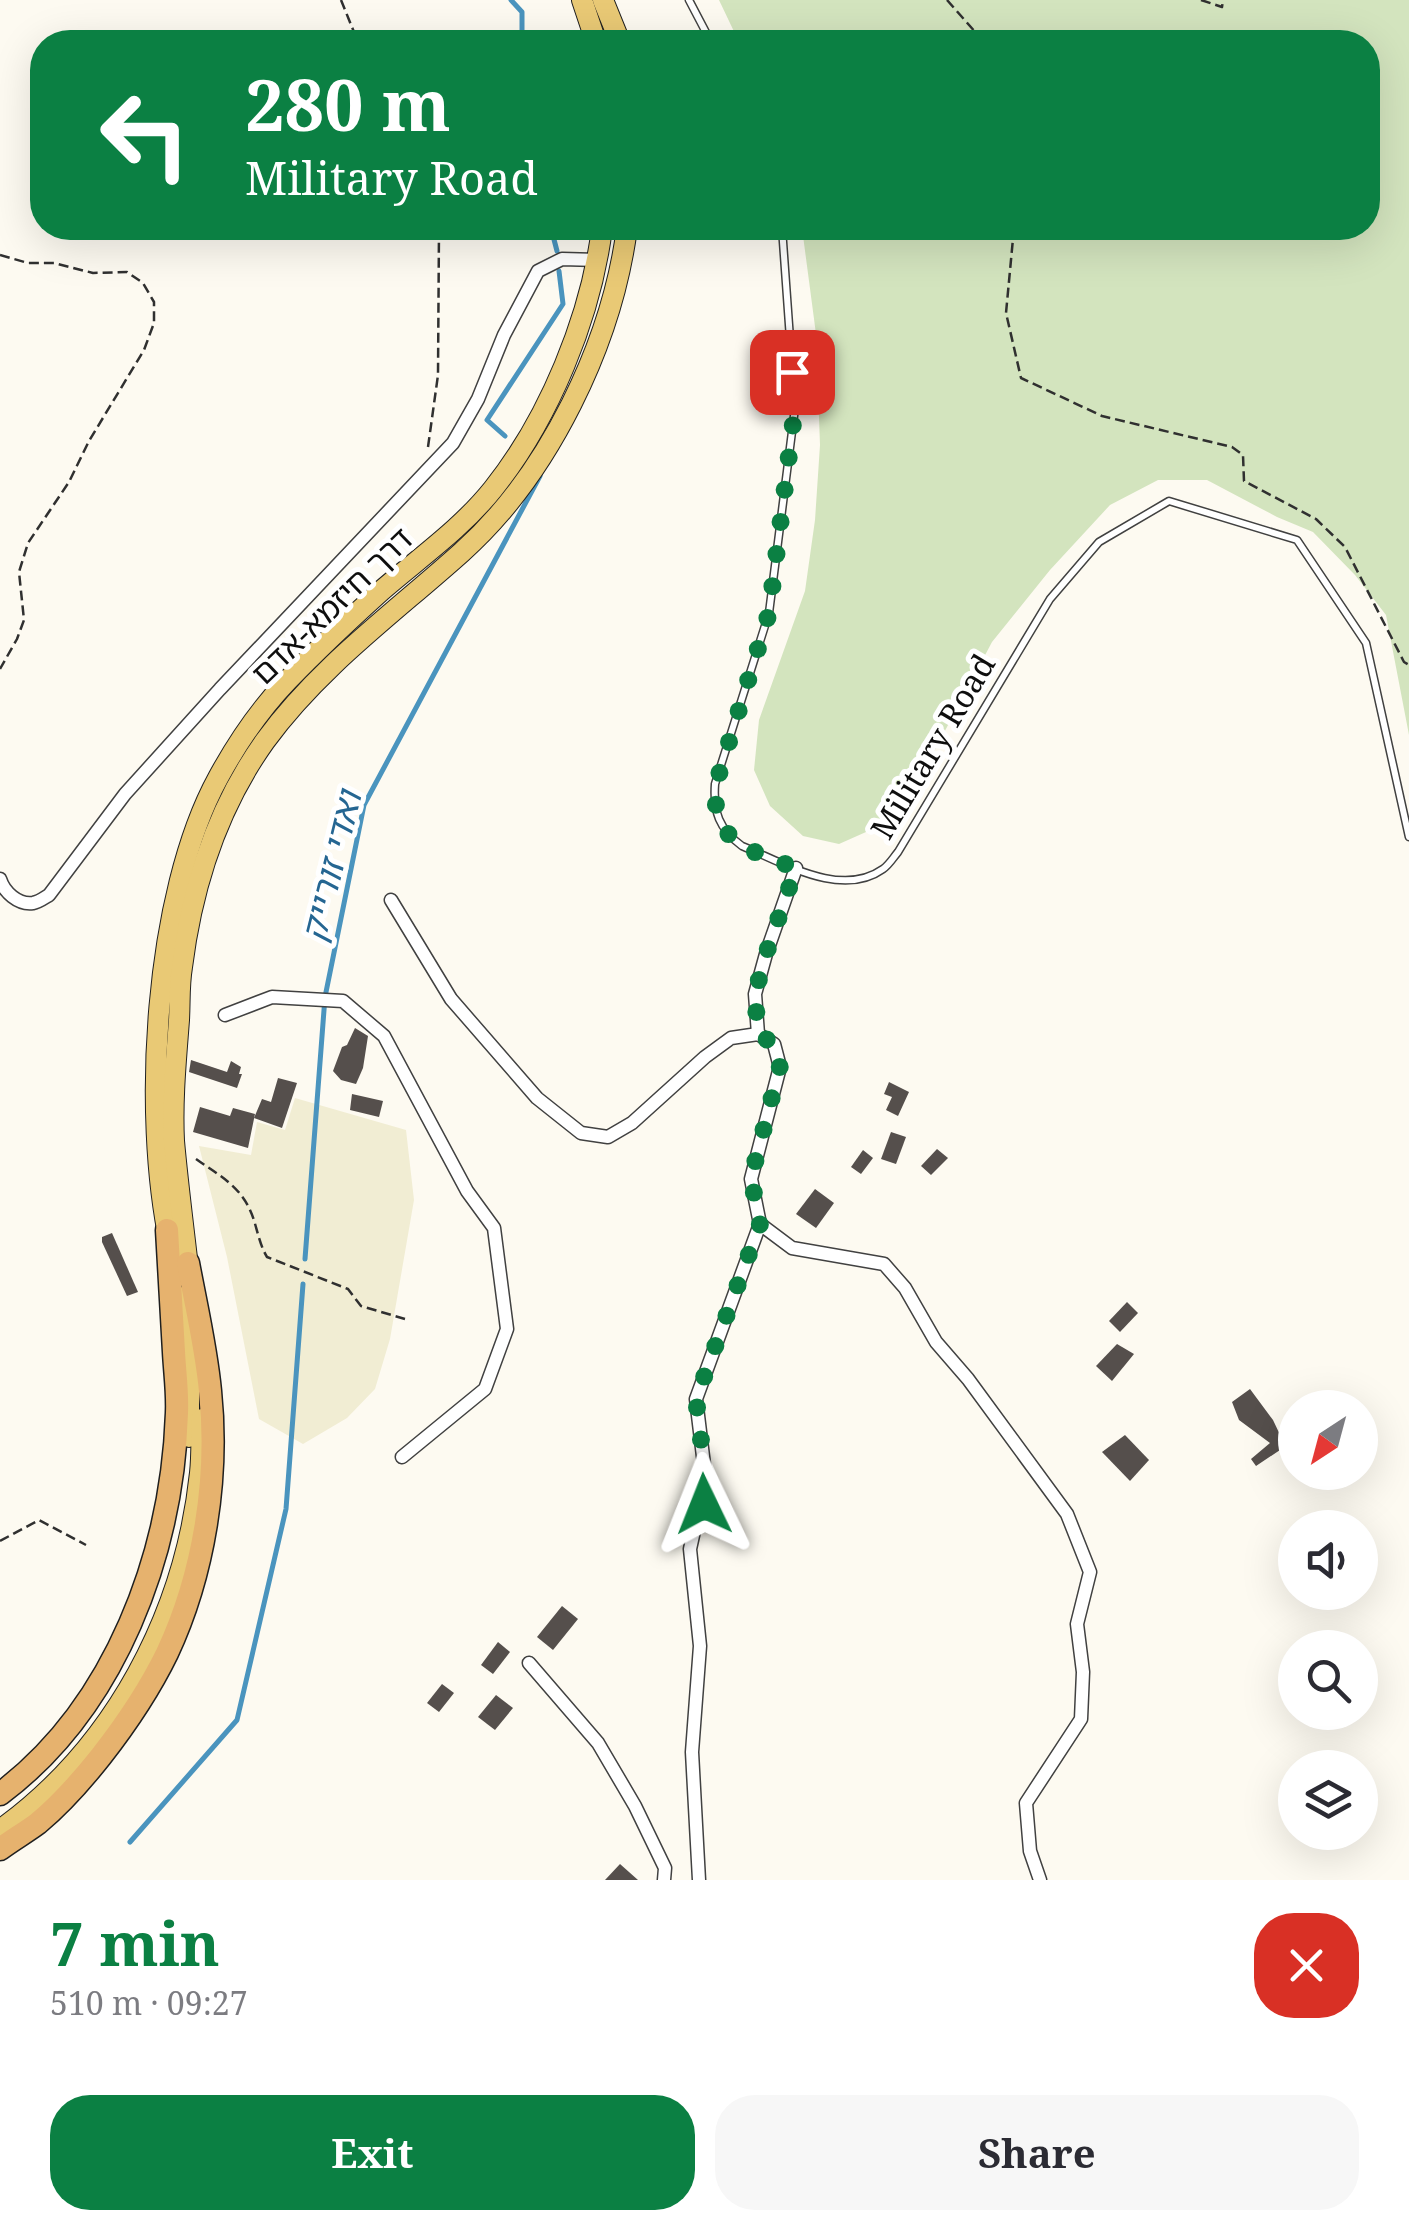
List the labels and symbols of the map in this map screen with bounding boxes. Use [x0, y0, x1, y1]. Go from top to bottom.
pin [750, 330, 835, 415]
street label: דרך חיזמא-אדם [241, 517, 421, 693]
street label: Military Road [860, 645, 1004, 846]
water label: ואדי זורייק [289, 783, 372, 946]
north arrow [1278, 1390, 1378, 1490]
position arrow [652, 1452, 756, 1556]

